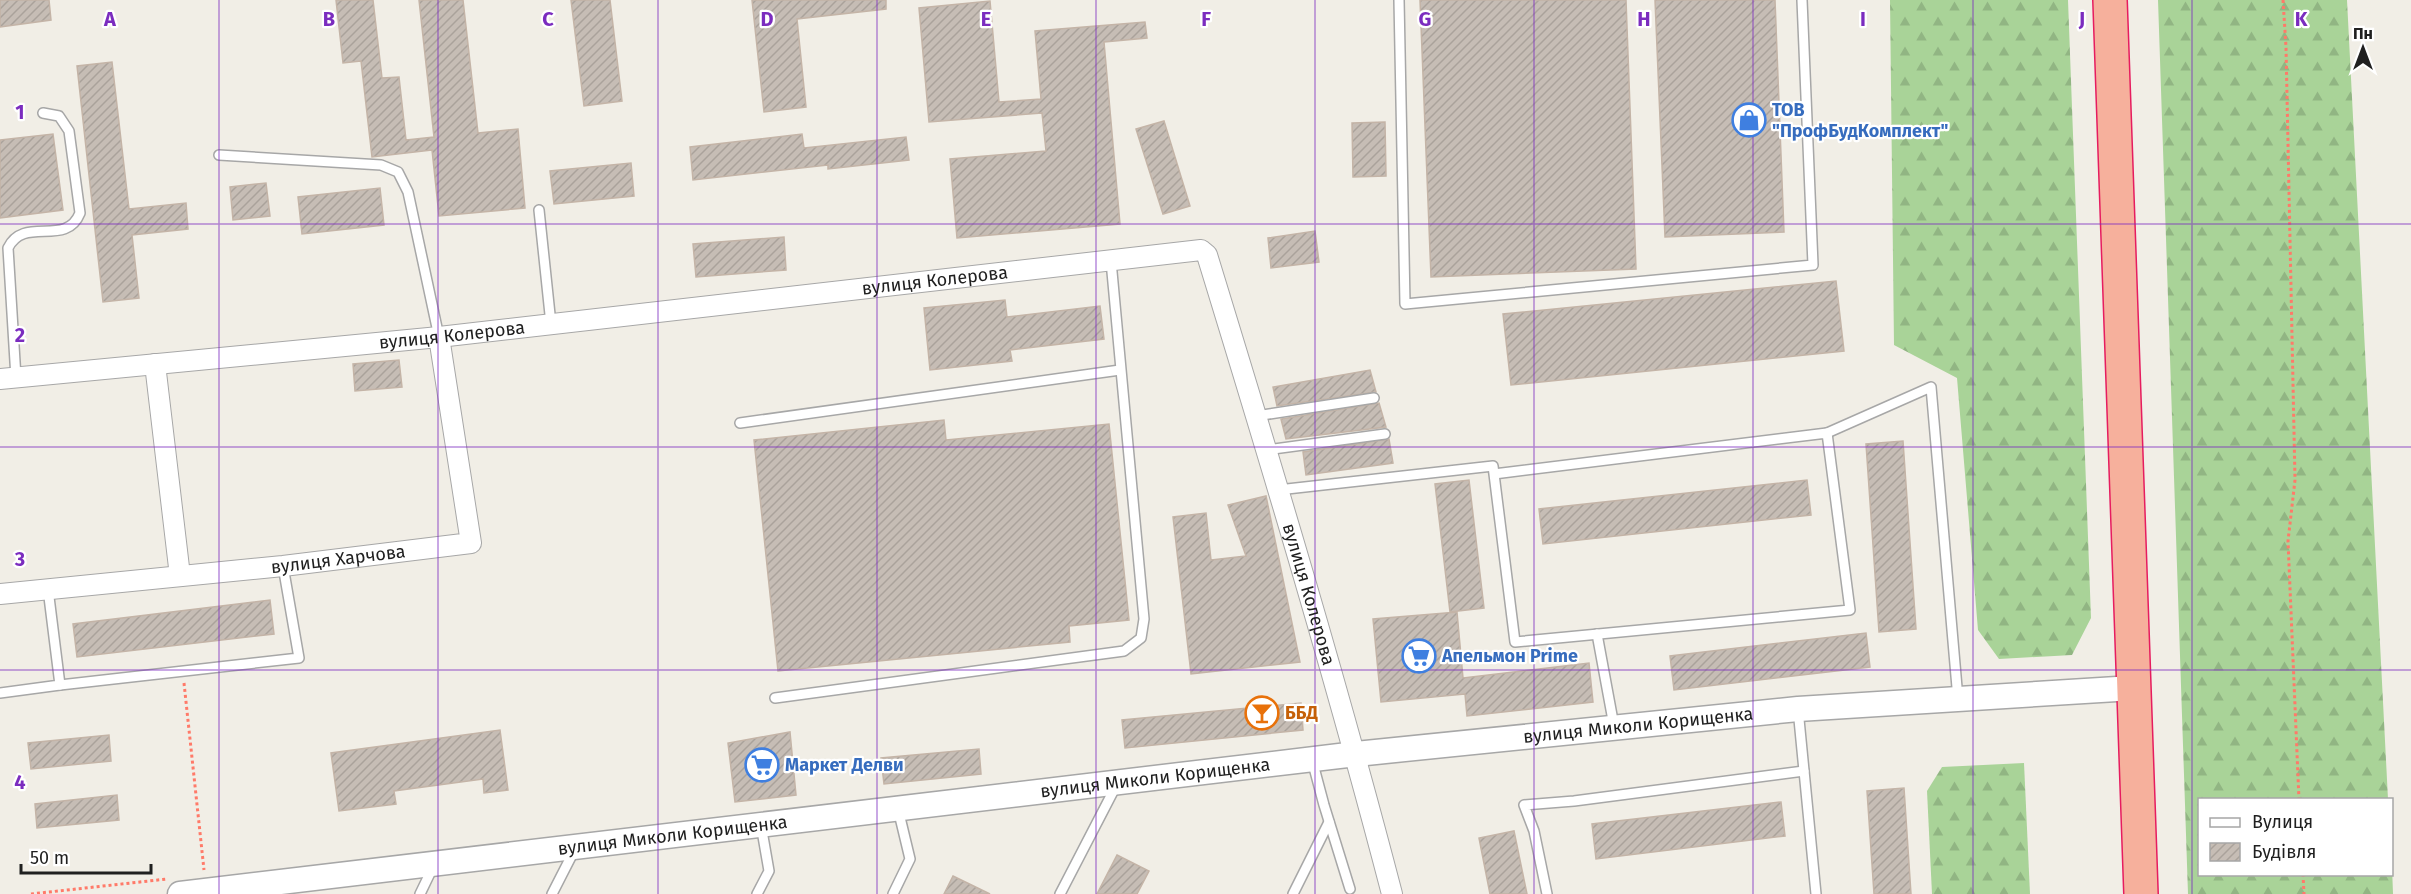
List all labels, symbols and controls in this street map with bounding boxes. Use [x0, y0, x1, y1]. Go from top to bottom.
text: A [103, 7, 117, 31]
text: B [323, 7, 335, 31]
text: C [542, 7, 554, 31]
text: D [760, 7, 774, 31]
text: E [981, 7, 991, 31]
text: F [1201, 7, 1211, 31]
text: G [1419, 7, 1431, 31]
text: H [1637, 7, 1651, 31]
text: I [1860, 7, 1866, 31]
text: J [2078, 7, 2085, 31]
text: K [2295, 7, 2308, 31]
north arrow [2333, 18, 2393, 78]
text: Пн [2353, 24, 2373, 43]
place label: ТОВ "ПрофБудКомплект" [1772, 99, 1949, 142]
text: 1 [15, 100, 25, 124]
shop icon: ТОВ "ПрофБудКомплект" [1731, 102, 1767, 138]
street label: вулиця Колерова [861, 261, 1009, 300]
street label: вулиця Колерова [378, 316, 526, 354]
text: 2 [15, 323, 25, 347]
street label: вулиця Колерова [1278, 521, 1340, 668]
street label: вулиця Харчова [270, 540, 407, 578]
text: 3 [14, 547, 25, 571]
supermarket icon: Апельмон Prime [1401, 638, 1437, 674]
place label: Апельмон Prime [1441, 645, 1578, 667]
bar icon: ББД [1244, 695, 1280, 731]
place label: ББД [1285, 702, 1318, 724]
street label: вулиця Миколи Корищенка [1522, 703, 1754, 748]
supermarket icon: Маркет Делви [744, 747, 780, 783]
street label: вулиця Миколи Корищенка [1039, 753, 1271, 803]
place label: Маркет Делви [785, 754, 904, 776]
text: 4 [14, 770, 26, 794]
legend [2198, 798, 2393, 876]
street label: вулиця Миколи Корищенка [556, 811, 789, 860]
text: Вулиця [2252, 811, 2313, 833]
scale bar [21, 837, 152, 875]
text: Будівля [2252, 841, 2316, 863]
text: 50 m [30, 847, 69, 869]

